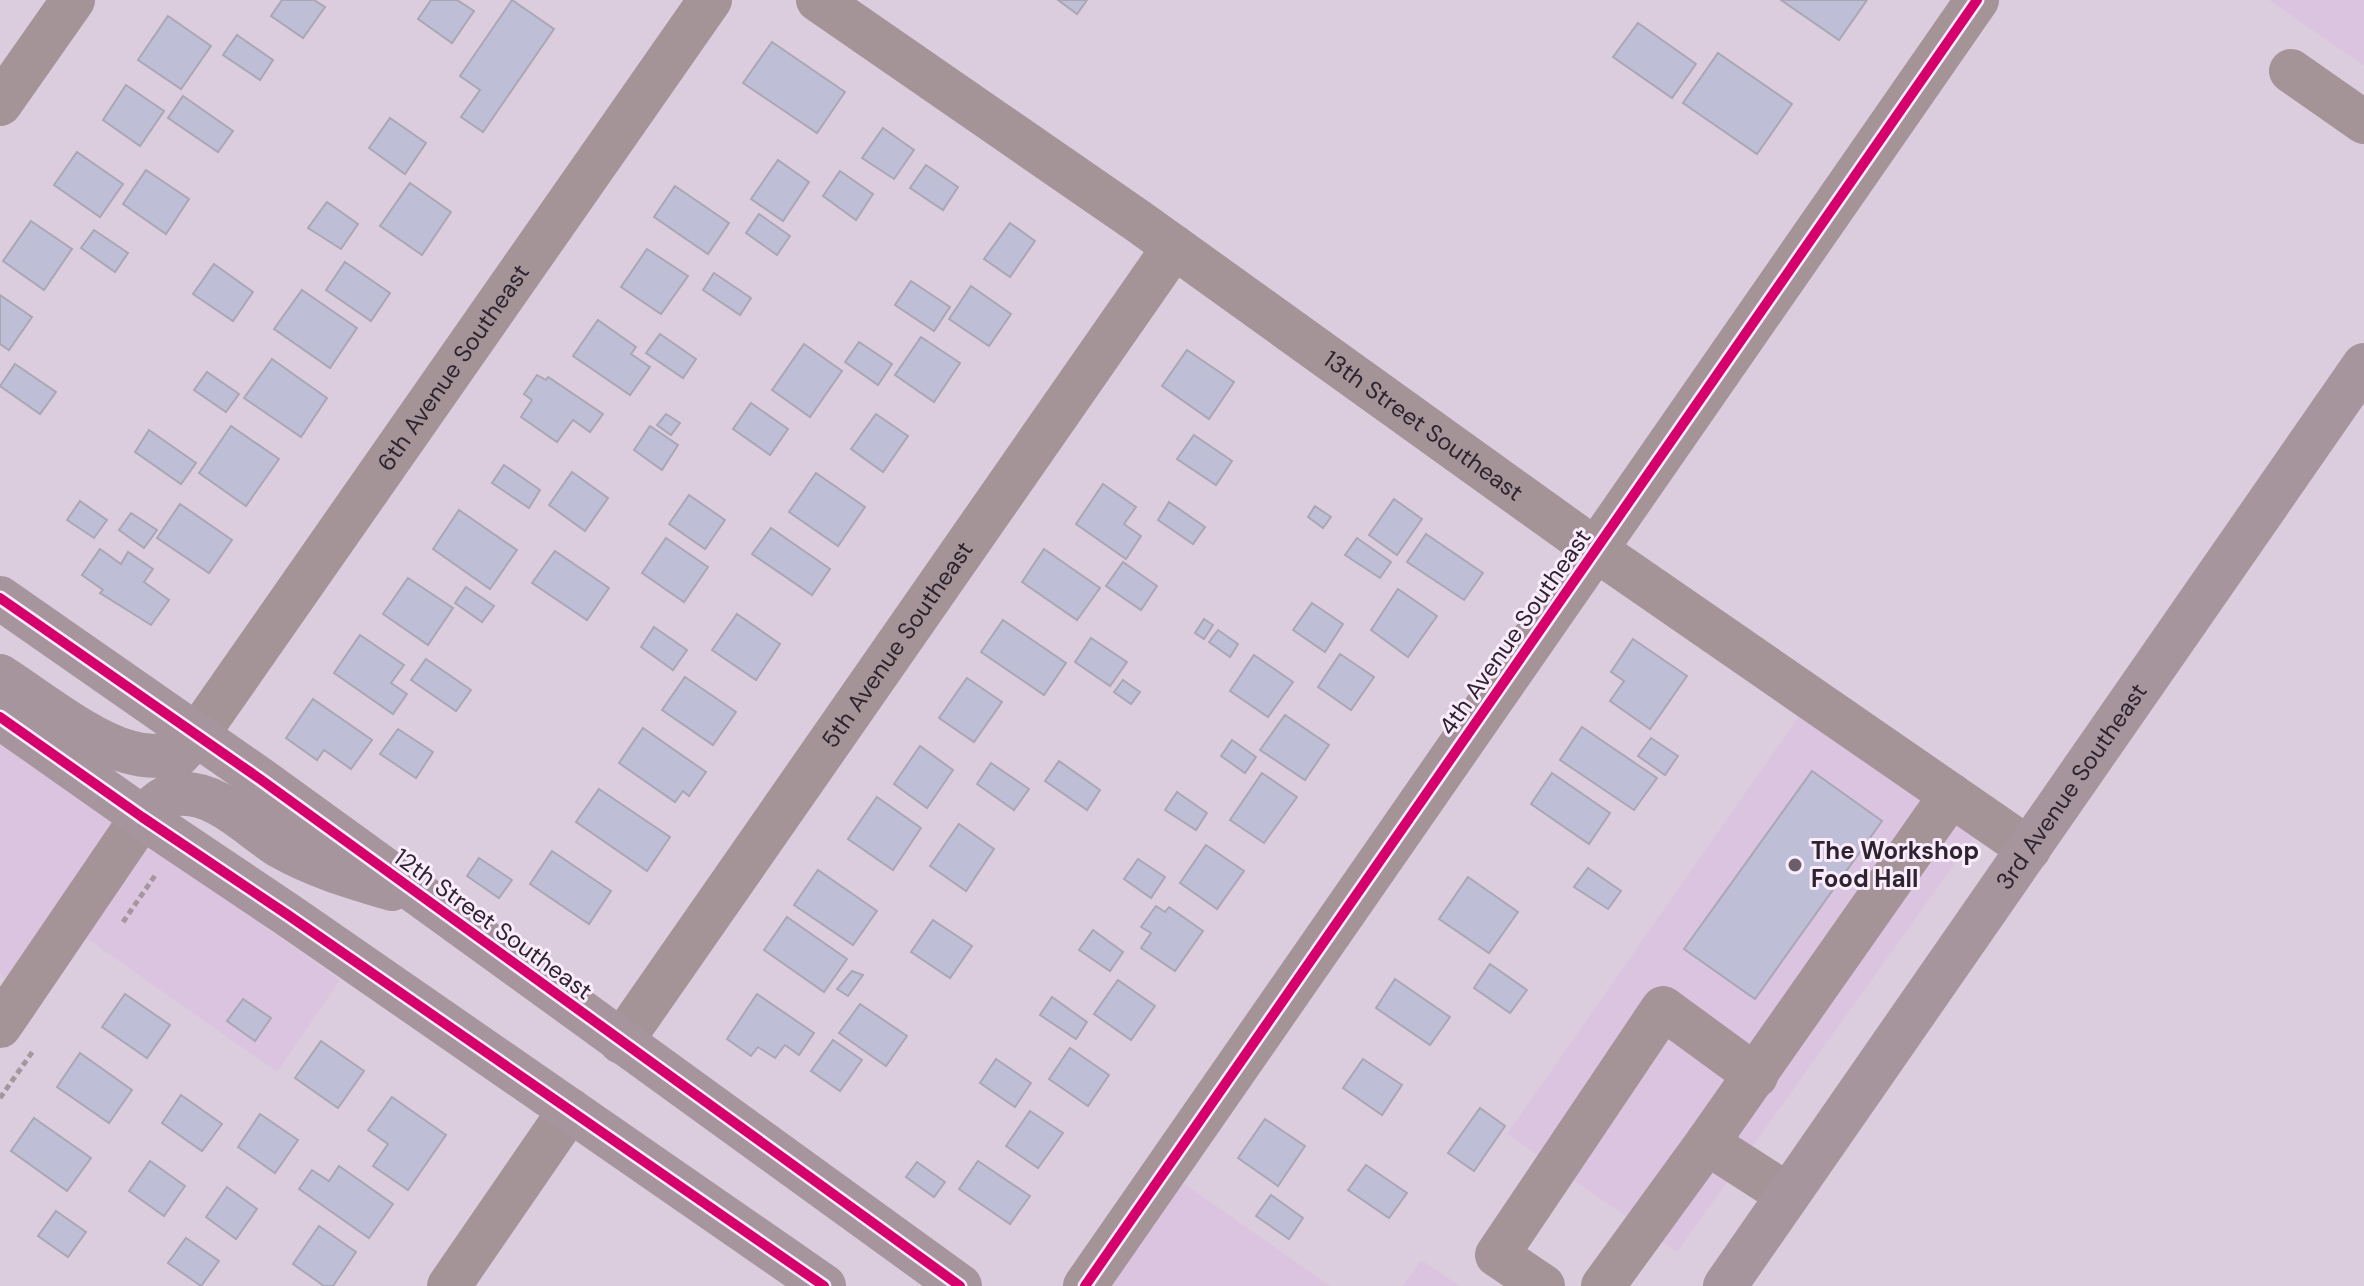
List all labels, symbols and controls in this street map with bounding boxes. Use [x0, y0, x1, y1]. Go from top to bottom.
street label: 6th Avenue Southeast [370, 258, 536, 477]
street label: 13th Street Southeast [1318, 343, 1529, 508]
street label: 4th Avenue Southeast [1432, 523, 1598, 741]
street label: 5th Avenue Southeast [814, 535, 980, 754]
street label: 3rd Avenue Southeast [1989, 677, 2154, 896]
place label: The Workshop Food Hall [1811, 835, 1979, 894]
street label: 12th Street Southeast [388, 841, 599, 1006]
marker: The Workshop Food Hall [1786, 856, 1804, 874]

